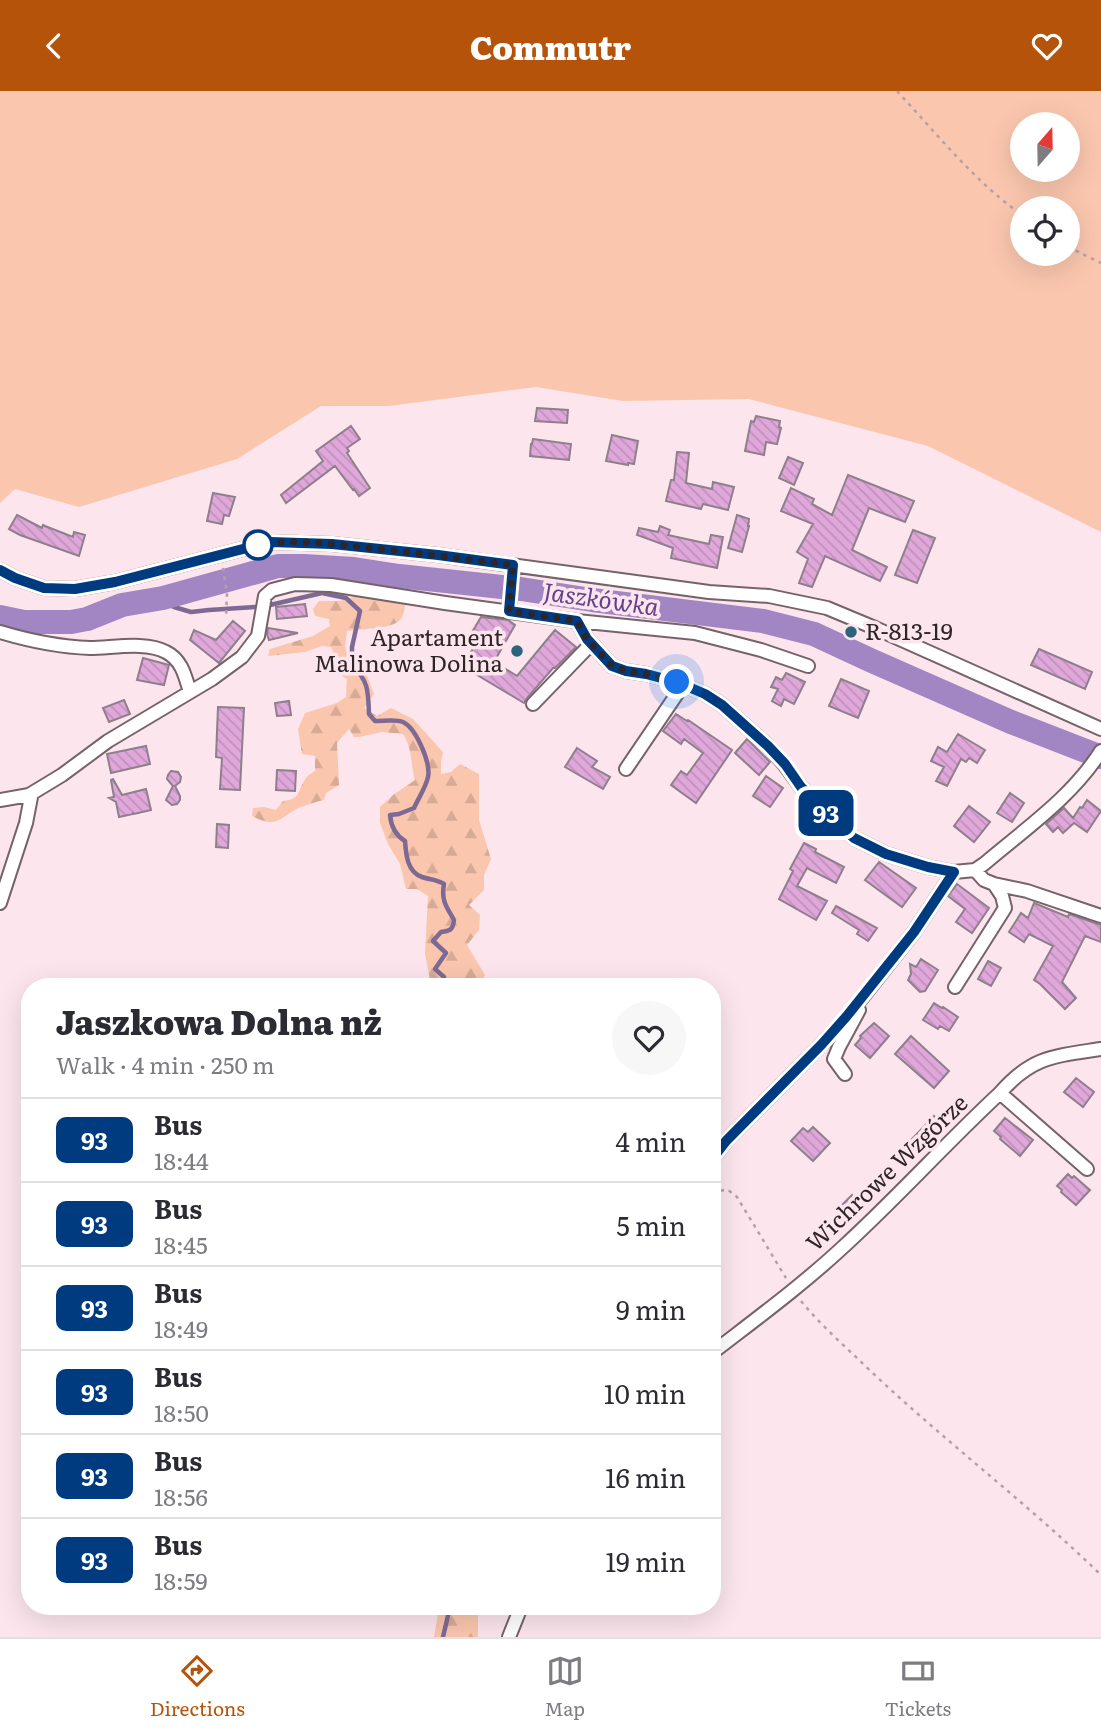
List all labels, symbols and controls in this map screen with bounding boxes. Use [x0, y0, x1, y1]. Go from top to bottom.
text: Commutr [470, 22, 631, 70]
icon: back [35, 27, 73, 65]
icon: heart [1028, 27, 1066, 65]
north arrow [1010, 112, 1080, 182]
map controls [1010, 112, 1080, 266]
button: locate [1010, 196, 1080, 266]
unlabelled marker [243, 530, 273, 560]
water label: Jaszkówka [542, 572, 661, 623]
place label: R-813-19 [865, 613, 953, 647]
place label: Apartament Malinowa Dolina [314, 619, 504, 679]
marker: R-813-19 [843, 624, 859, 640]
marker: Apartament Malinowa Dolina [509, 643, 525, 659]
your location [659, 664, 694, 699]
line badge: 93 [794, 790, 858, 836]
text: 93 [813, 795, 839, 830]
text: Jaszkowa Dolna nż [56, 996, 382, 1045]
button: heart [612, 1001, 686, 1075]
text: Walk · 4 min · 250 m [56, 1047, 275, 1081]
street label: Wichrowe Wzgórze [797, 1085, 974, 1258]
text: Bus [154, 1104, 202, 1143]
text: 4 min [615, 1121, 686, 1160]
text: 93 [81, 1122, 108, 1157]
text: 18:44 [154, 1143, 209, 1177]
text: Bus [154, 1188, 202, 1227]
text: 5 min [617, 1205, 686, 1244]
text: 93 [81, 1206, 108, 1241]
text: 18:45 [154, 1227, 208, 1261]
text: Bus [154, 1272, 202, 1311]
text: 9 min [616, 1289, 686, 1328]
text: 93 [81, 1290, 108, 1325]
text: 18:49 [154, 1311, 208, 1345]
text: Bus [154, 1356, 202, 1395]
text: 10 min [604, 1373, 686, 1412]
text: 93 [81, 1374, 108, 1409]
text: 18:50 [154, 1395, 209, 1429]
text: Bus [154, 1440, 202, 1479]
text: 16 min [605, 1457, 686, 1496]
text: 93 [81, 1458, 108, 1493]
text: 18:56 [154, 1479, 208, 1513]
text: Bus [154, 1524, 202, 1563]
text: 19 min [606, 1541, 686, 1580]
text: 93 [81, 1542, 108, 1577]
text: 18:59 [154, 1563, 207, 1597]
tab: Directions [150, 1652, 245, 1722]
tab: Map [545, 1652, 585, 1722]
tab: Tickets [885, 1652, 951, 1722]

